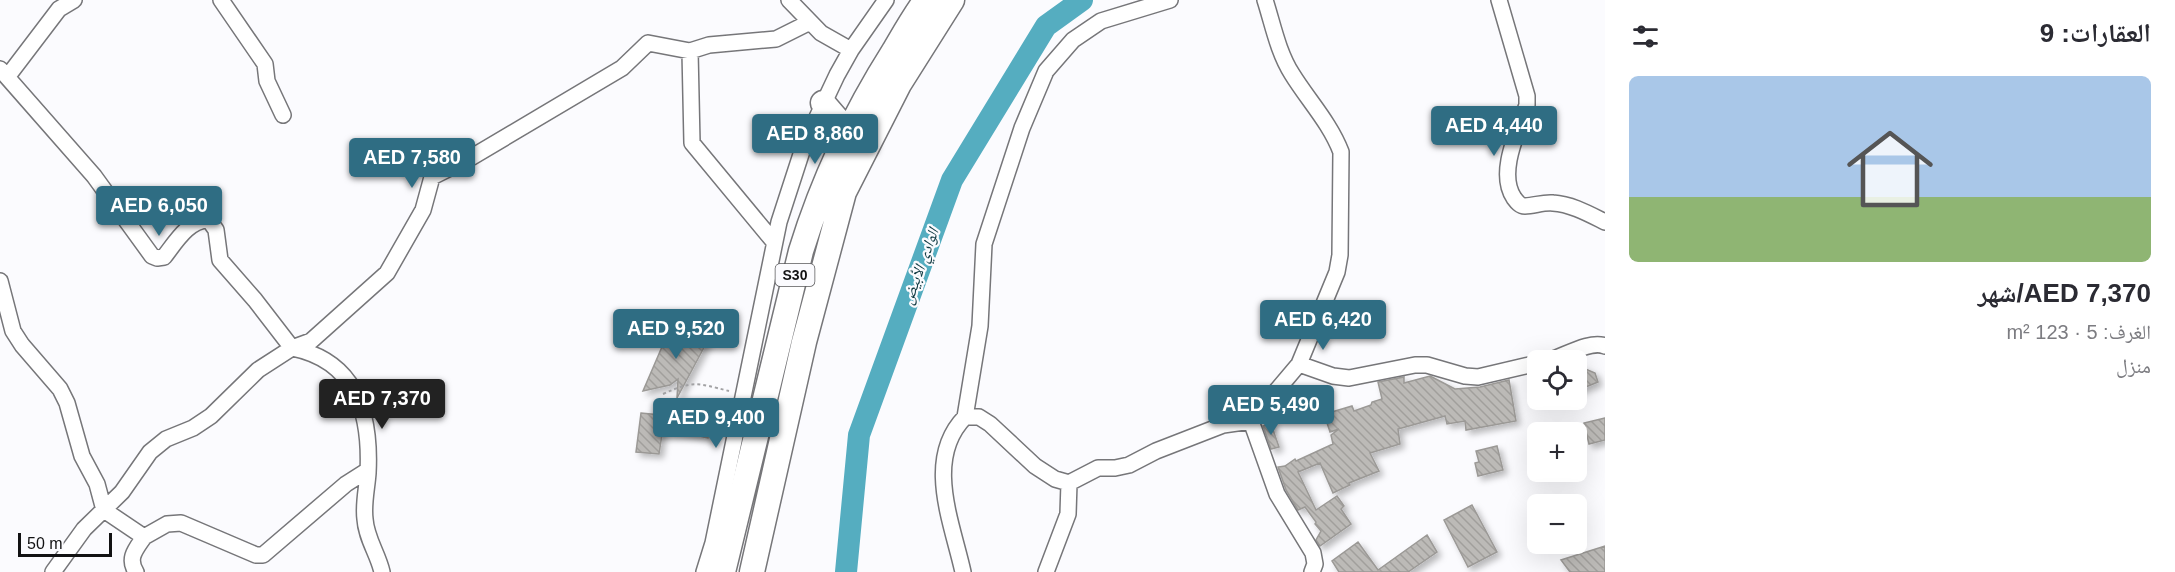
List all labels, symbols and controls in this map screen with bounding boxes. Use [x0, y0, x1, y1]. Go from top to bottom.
text: العقارات: 9 [2040, 18, 2151, 48]
icon: filters [1629, 20, 1662, 53]
pin: AED 4,440 [1425, 106, 1563, 157]
pin: AED 8,860 [746, 114, 884, 165]
text: AED 4,440 [1445, 114, 1543, 136]
icon: home [1836, 115, 1944, 223]
text: AED 8,860 [766, 122, 864, 144]
pin: AED 7,580 [343, 138, 481, 189]
text: AED 7,580 [363, 146, 461, 168]
pin: AED 6,050 [90, 186, 228, 237]
text: AED 6,050 [110, 194, 208, 216]
water label: الوادي الأبيض [898, 224, 946, 308]
road number: S30 [776, 264, 814, 286]
text: AED 7,370/شهر [1978, 278, 2151, 308]
pin: AED 6,420 [1254, 300, 1392, 351]
text: AED 6,420 [1274, 308, 1372, 330]
pin: AED 9,520 [607, 309, 745, 360]
text: AED 9,520 [627, 317, 725, 339]
text: الغرف: 5 · 123 m² [2006, 321, 2151, 343]
map controls [1527, 350, 1587, 554]
button: locate [1527, 350, 1587, 410]
text: منزل [2116, 355, 2151, 377]
pin: AED 7,370 [313, 379, 451, 430]
pin: AED 5,490 [1202, 385, 1340, 436]
text: AED 7,370 [333, 387, 431, 409]
text: AED 5,490 [1222, 393, 1320, 415]
pin: AED 9,400 [647, 398, 785, 449]
text: AED 9,400 [667, 406, 765, 428]
button: + [1527, 422, 1587, 482]
button: − [1527, 494, 1587, 554]
scale bar [18, 530, 112, 558]
text: 50 m [27, 535, 63, 552]

